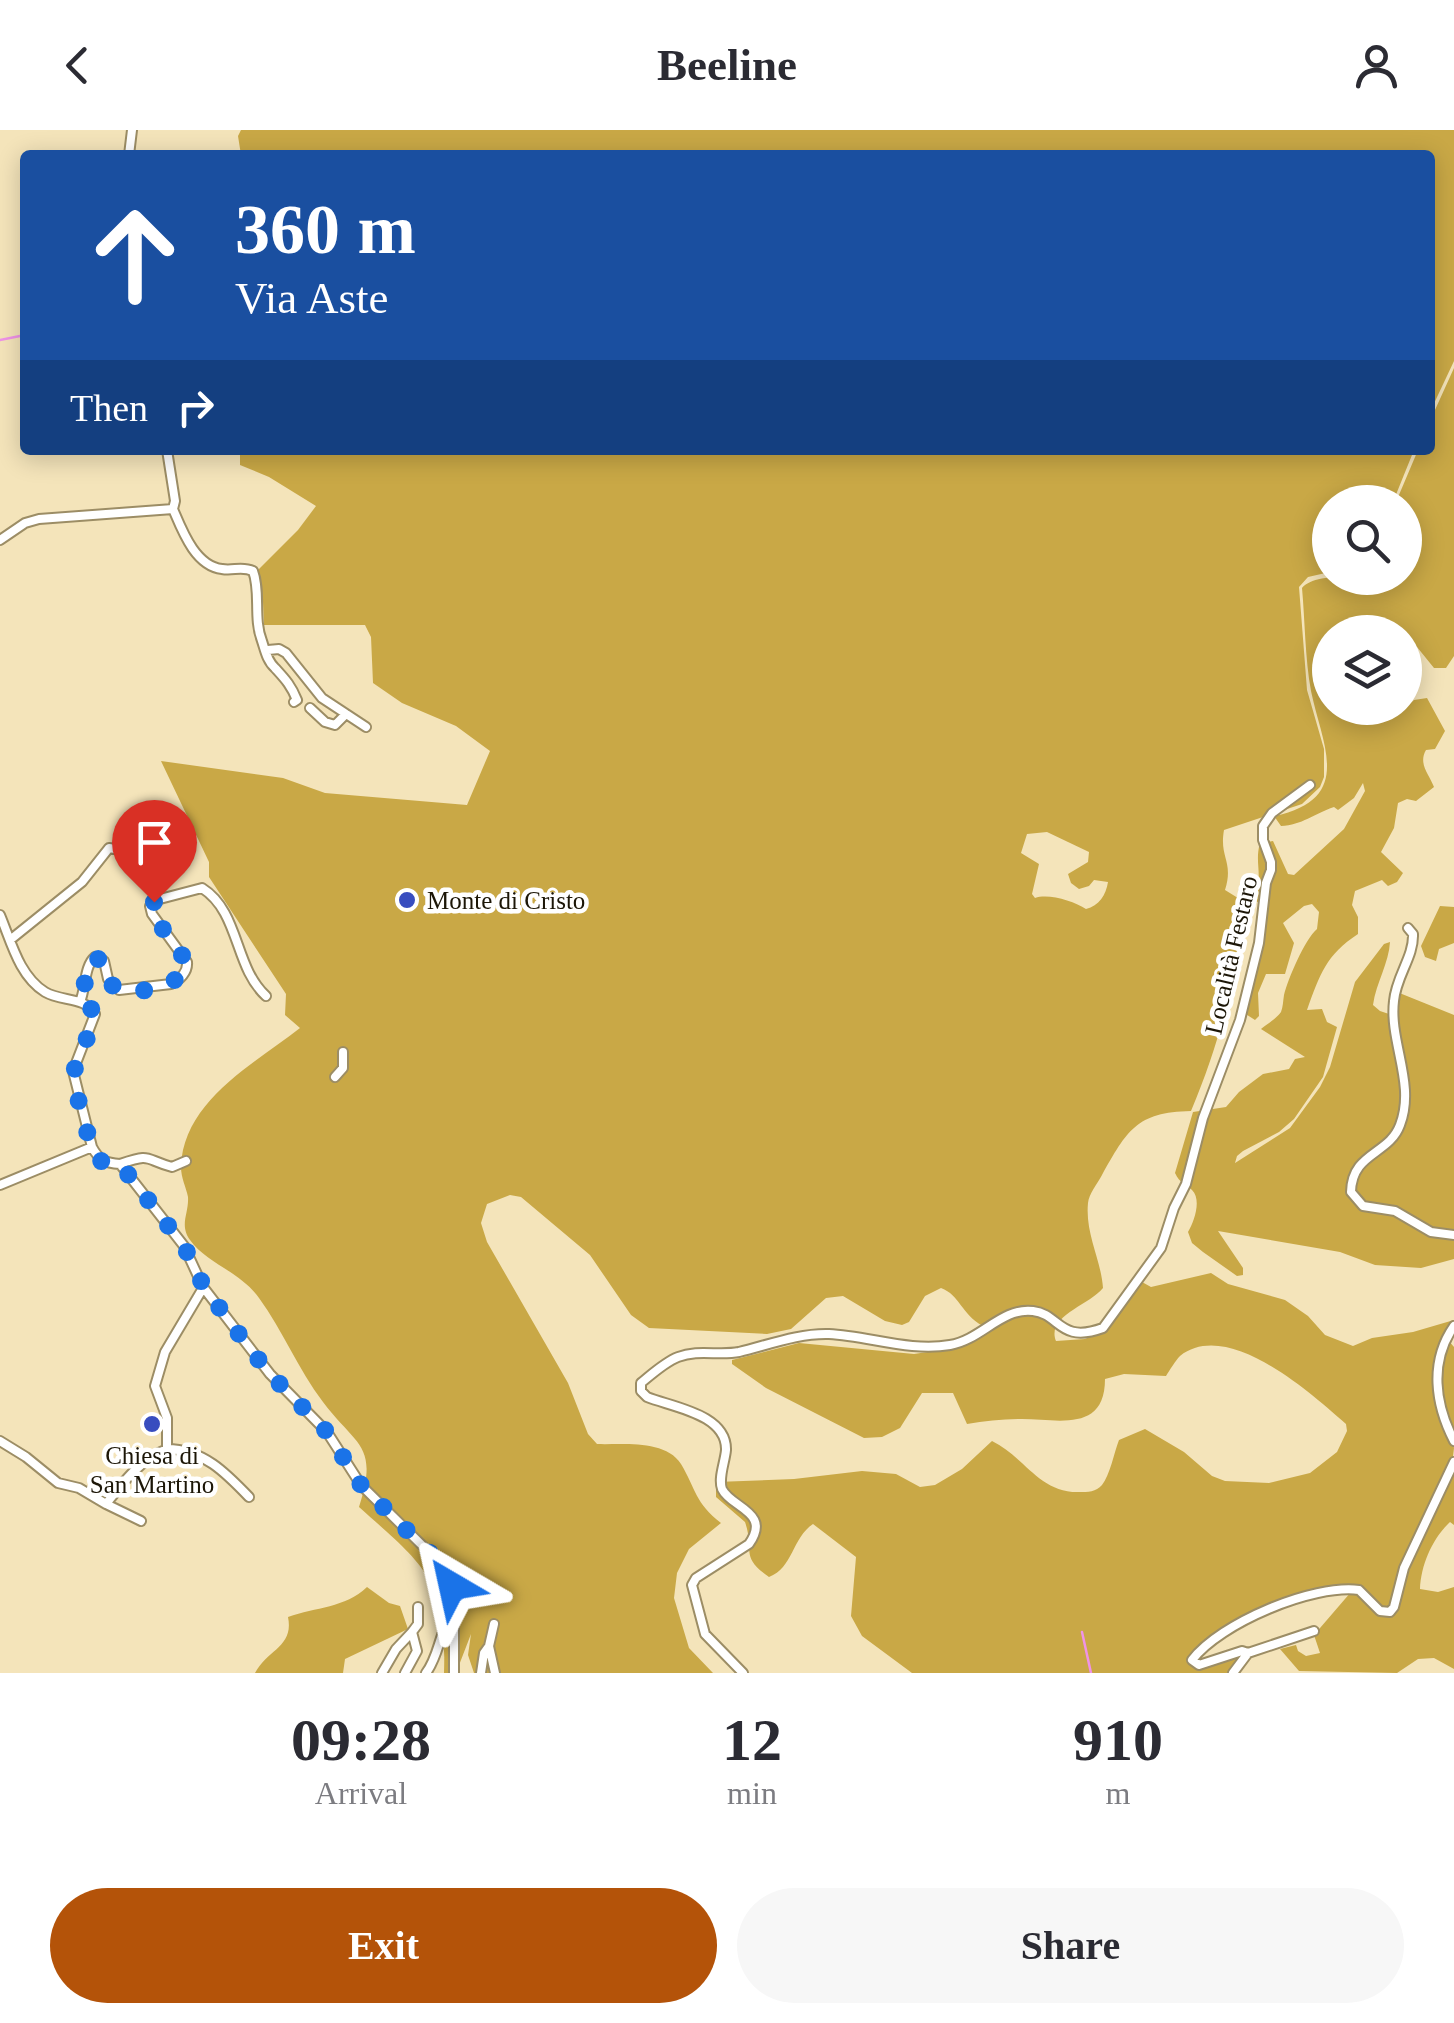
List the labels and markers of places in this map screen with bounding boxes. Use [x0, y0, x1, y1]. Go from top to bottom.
pin [112, 800, 197, 903]
place label: Monte di Cristo [427, 887, 585, 914]
marker: Monte di Cristo [396, 889, 418, 911]
marker: Chiesa di San Martino [141, 1413, 163, 1435]
place label: Chiesa di San Martino [90, 1442, 214, 1498]

